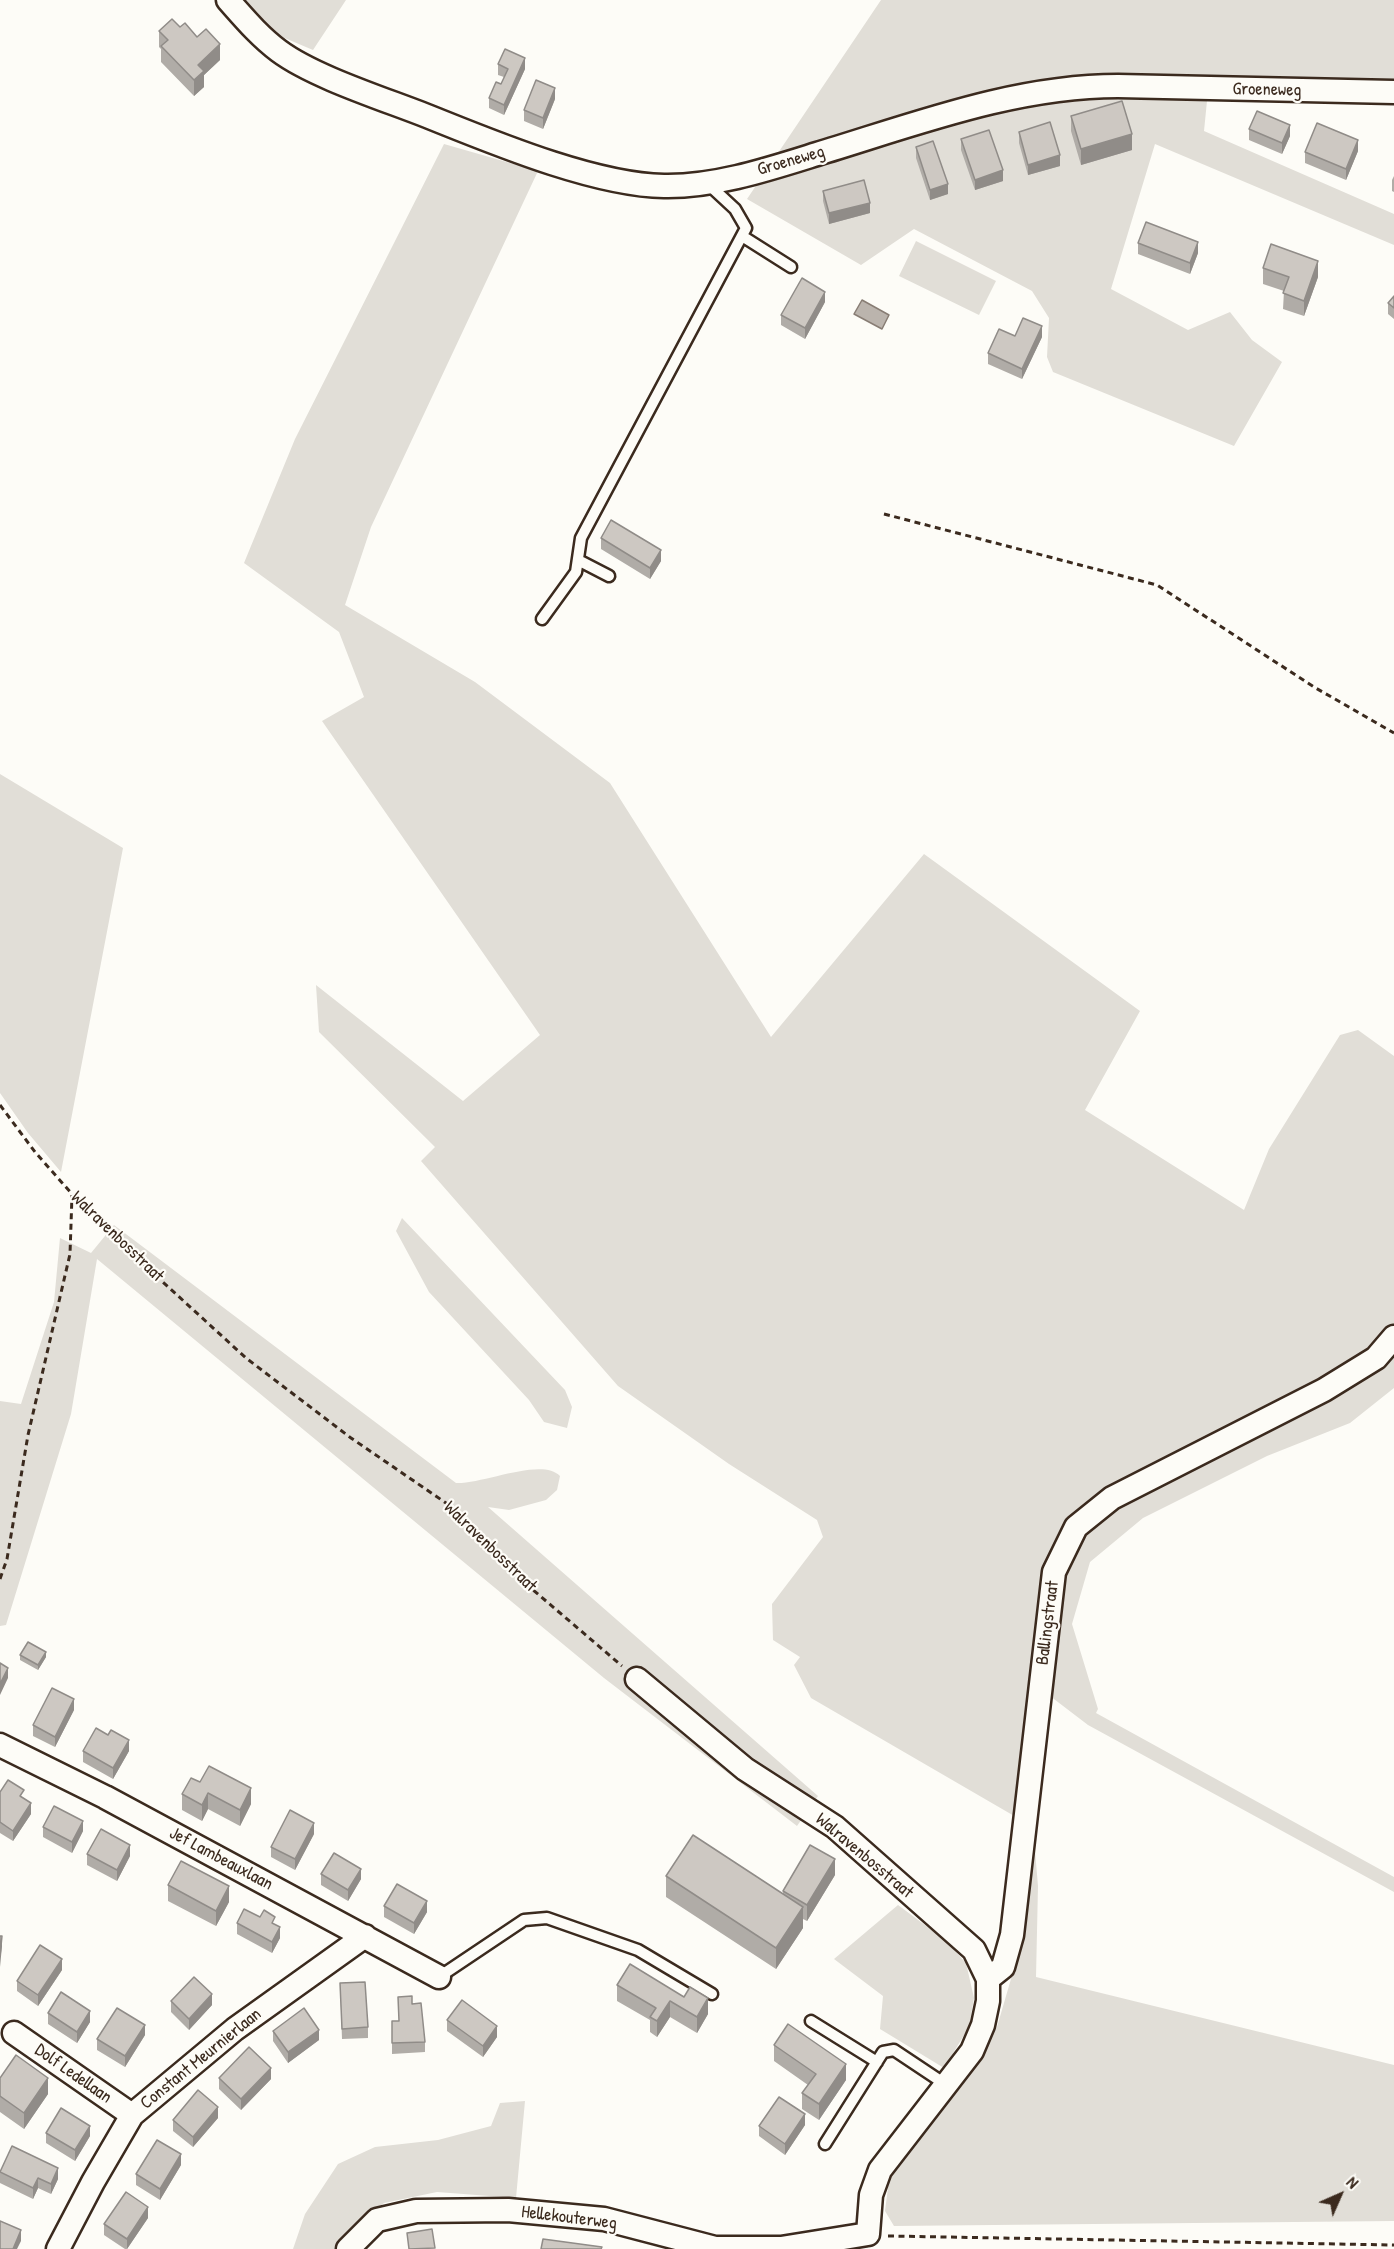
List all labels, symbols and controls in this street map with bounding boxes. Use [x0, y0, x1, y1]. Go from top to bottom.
street label: Groeneweg [1232, 79, 1302, 101]
street label: Groeneweg [755, 141, 827, 181]
street label: Walravenbosstraat [66, 1187, 168, 1287]
street label: Walravenbosstraat [439, 1497, 541, 1597]
street label: Ballingstraat [1032, 1580, 1064, 1666]
street label: Walravenbosstraat [811, 1809, 917, 1903]
street label: Jef Lambeauxlaan [165, 1823, 277, 1895]
street label: Constant Meurnierlaan [136, 2004, 266, 2114]
street label: Dolf Ledellaan [30, 2040, 116, 2108]
north arrow [1310, 2165, 1370, 2225]
text: N [1342, 2171, 1364, 2193]
street label: Hellekouterweg [520, 2201, 618, 2235]

